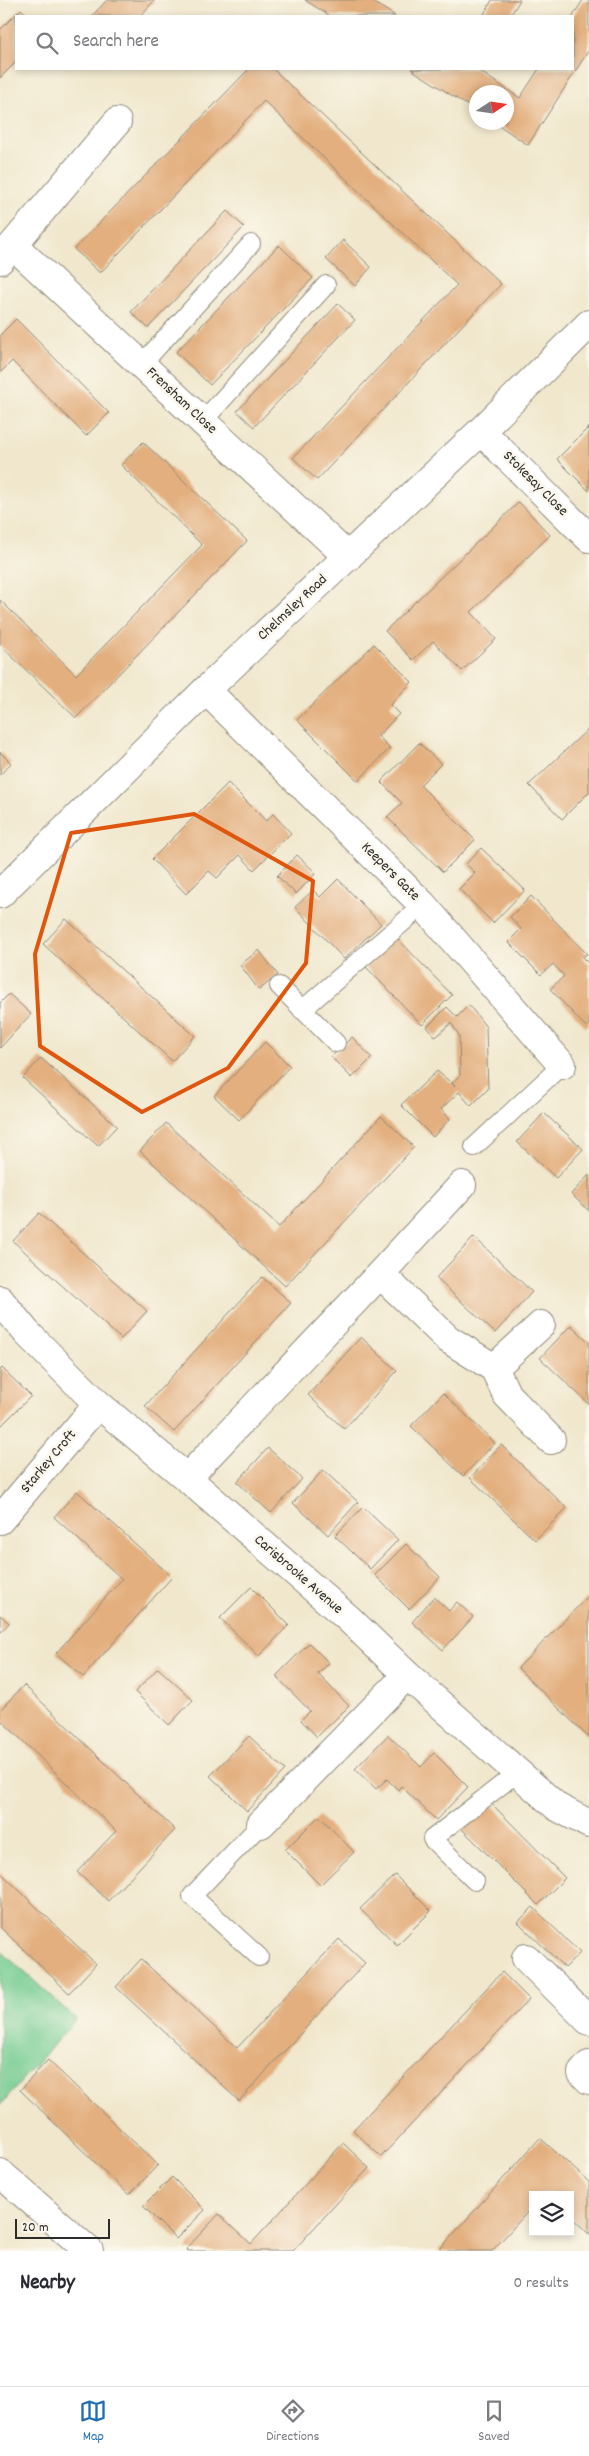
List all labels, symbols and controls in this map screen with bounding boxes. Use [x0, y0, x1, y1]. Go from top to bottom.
search box [15, 15, 574, 70]
icon: search [33, 29, 61, 57]
text: Search here [73, 29, 159, 56]
north arrow [469, 85, 514, 130]
street label: Frensham Close [140, 362, 222, 440]
street label: Stokesay Close [497, 446, 573, 522]
street label: Chelmsley Road [253, 570, 333, 646]
street label: Keepers Gate [355, 837, 425, 907]
street label: Starkey Croft [16, 1425, 83, 1499]
street label: Carisbrooke Avenue [249, 1530, 348, 1620]
map controls [529, 2191, 574, 2236]
button: layers [529, 2191, 574, 2236]
scale bar [15, 2216, 110, 2239]
text: 20 m [22, 2218, 49, 2238]
text: Nearby [20, 2269, 75, 2299]
text: 0 results [514, 2272, 569, 2295]
tab: Map [79, 2397, 107, 2447]
tab: Directions [266, 2397, 319, 2447]
tab: Saved [478, 2397, 510, 2447]

